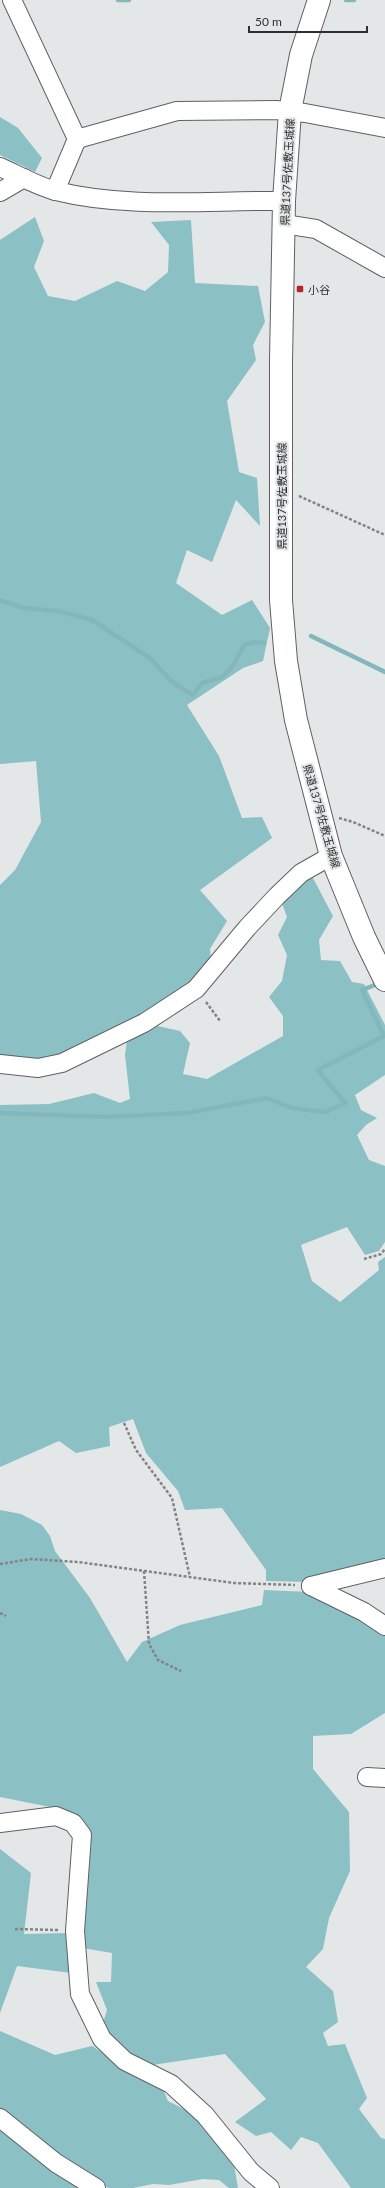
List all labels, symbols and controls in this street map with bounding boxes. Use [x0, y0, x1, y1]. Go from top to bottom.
scale bar [249, 8, 367, 34]
text: 50 m [255, 14, 282, 29]
street label: 県道137号佐敷玉城線 [278, 118, 296, 226]
place label: 小谷 [308, 283, 330, 296]
marker: 小谷 [295, 284, 305, 294]
street label: 県道137号佐敷玉城線 [275, 442, 288, 550]
street label: 県道137号佐敷玉城線 [301, 763, 343, 869]

